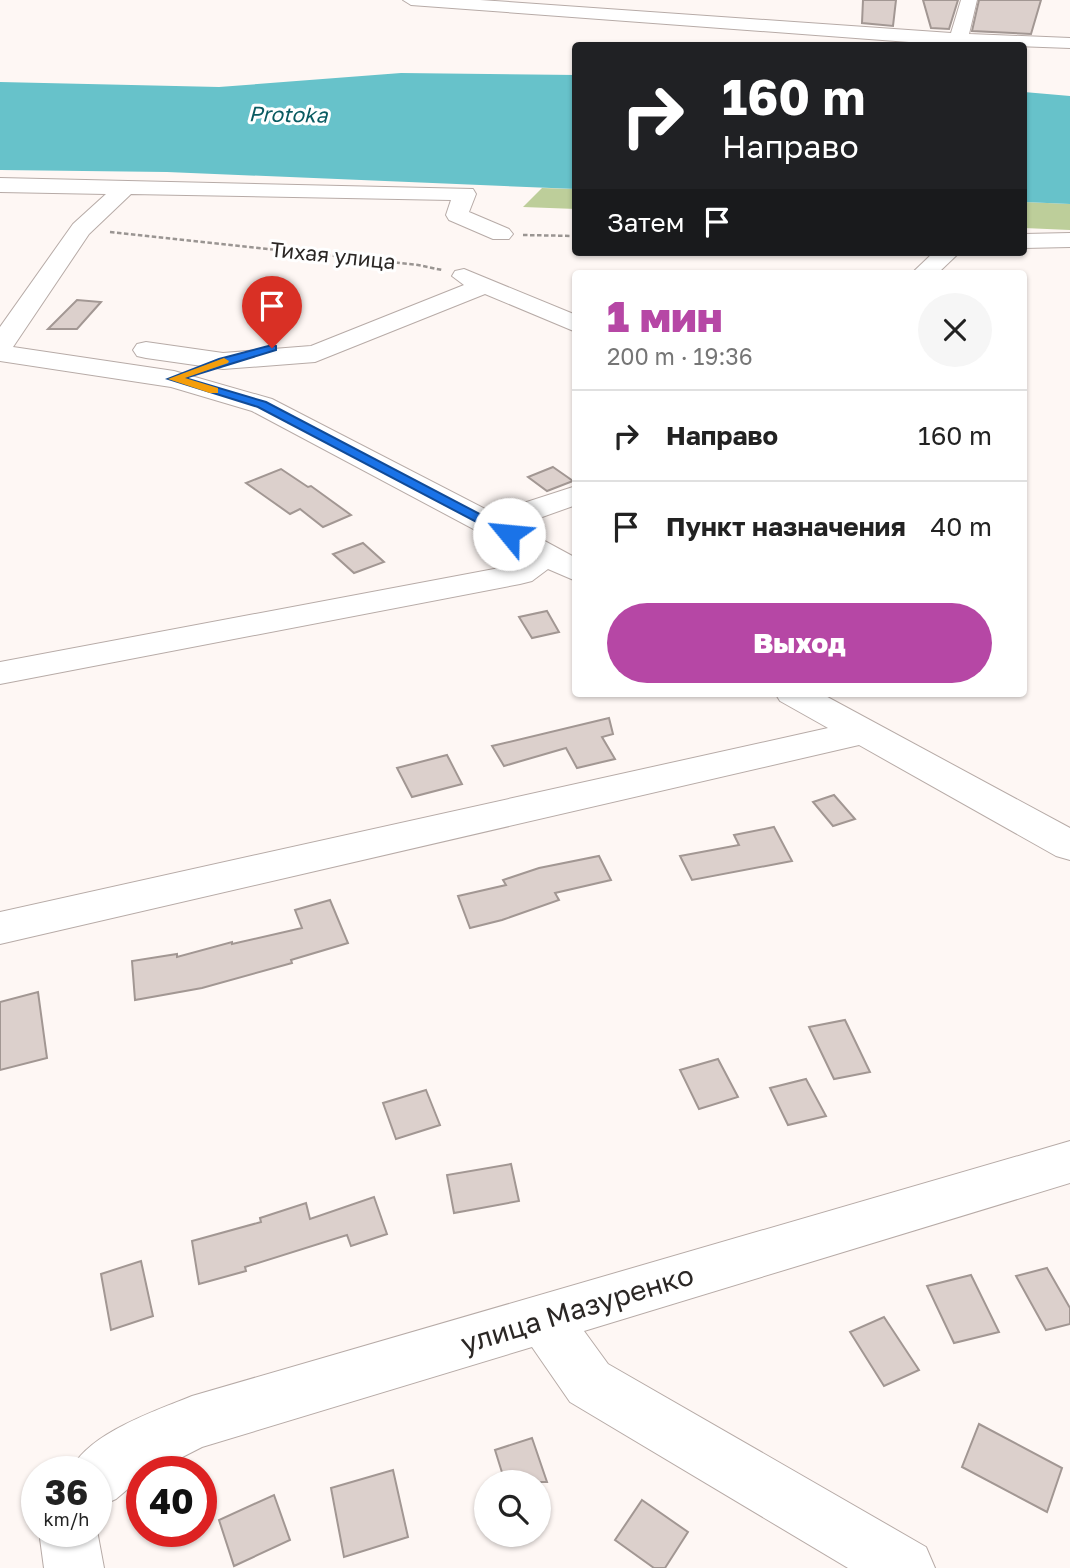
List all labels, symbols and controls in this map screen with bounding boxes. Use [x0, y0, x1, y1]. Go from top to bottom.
text: 160 m [722, 67, 865, 126]
icon: right [607, 70, 698, 161]
water label: Protoka [248, 100, 329, 128]
text: Направо [722, 127, 859, 165]
icon: arrive [698, 203, 736, 241]
text: Затем [607, 207, 684, 238]
street label: Тихая улица [269, 235, 397, 275]
pin [242, 276, 302, 348]
icon: arrive [253, 287, 291, 325]
text: 1 мин [607, 291, 723, 341]
button: close [918, 293, 992, 367]
text: 200 m · 19:36 [607, 342, 753, 370]
icon: right [607, 417, 645, 455]
text: Направо [666, 420, 778, 451]
text: 160 m [918, 420, 992, 451]
position arrow [472, 497, 546, 571]
icon: arrive [607, 508, 645, 546]
text: Пункт назначения [666, 511, 906, 542]
text: 40 m [931, 511, 992, 542]
button: Выход [607, 603, 992, 683]
street label: улица Мазуренко [456, 1257, 697, 1360]
speed limit sign: 40 [126, 1456, 217, 1547]
map controls [474, 1470, 551, 1547]
button: search [474, 1470, 551, 1547]
text: 36 [45, 1471, 88, 1513]
text: km/h [44, 1508, 89, 1530]

